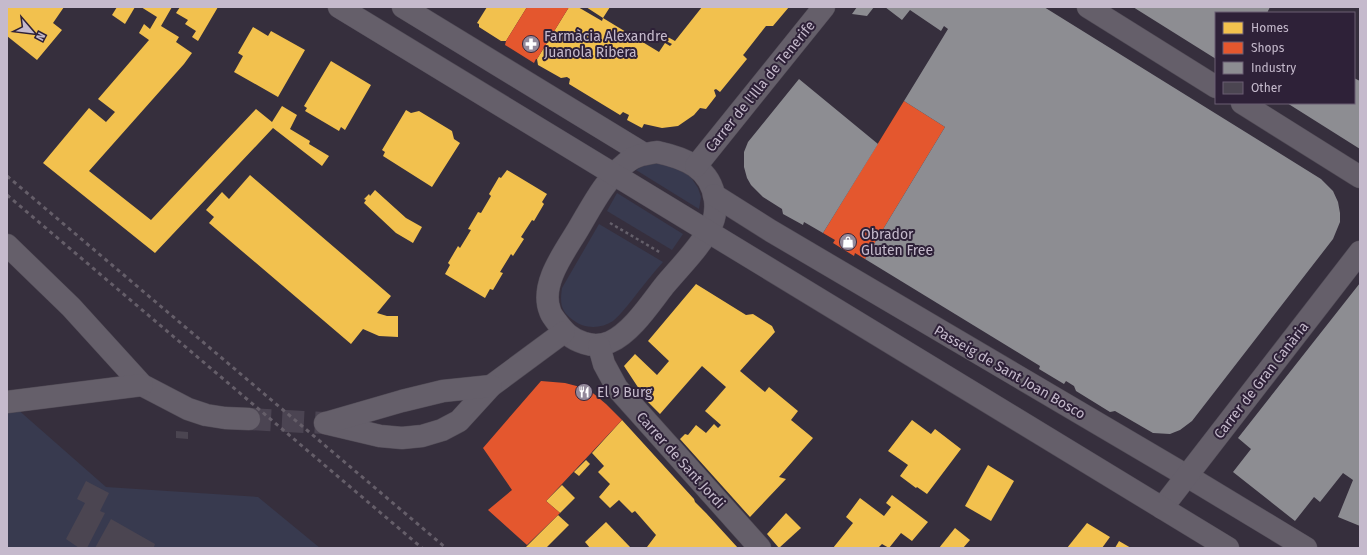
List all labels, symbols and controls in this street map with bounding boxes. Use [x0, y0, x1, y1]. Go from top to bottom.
north arrow [12, 12, 52, 52]
legend [1215, 12, 1355, 104]
street label: Carrer de l'Illa de Tenerife [702, 17, 819, 155]
text: Homes [1251, 21, 1289, 35]
place label: Farmàcia Alexandre Juanola Ribera [544, 28, 668, 61]
text: N [33, 30, 48, 43]
pharmacy icon: Farmàcia Alexandre Juanola Ribera [521, 34, 541, 54]
text: Shops [1251, 41, 1285, 55]
text: Industry [1251, 61, 1296, 75]
text: Other [1251, 81, 1282, 95]
place label: Obrador Gluten Free [861, 226, 933, 259]
shop icon: Obrador Gluten Free [838, 232, 858, 252]
street label: Carrer de Gran Canària [1211, 319, 1312, 442]
street label: Passeig de Sant Joan Bosco [931, 322, 1088, 423]
restaurant icon: El 9 Burg [574, 382, 594, 402]
place label: El 9 Burg [597, 384, 653, 401]
street label: Carrer de Sant Jordi [633, 409, 728, 512]

